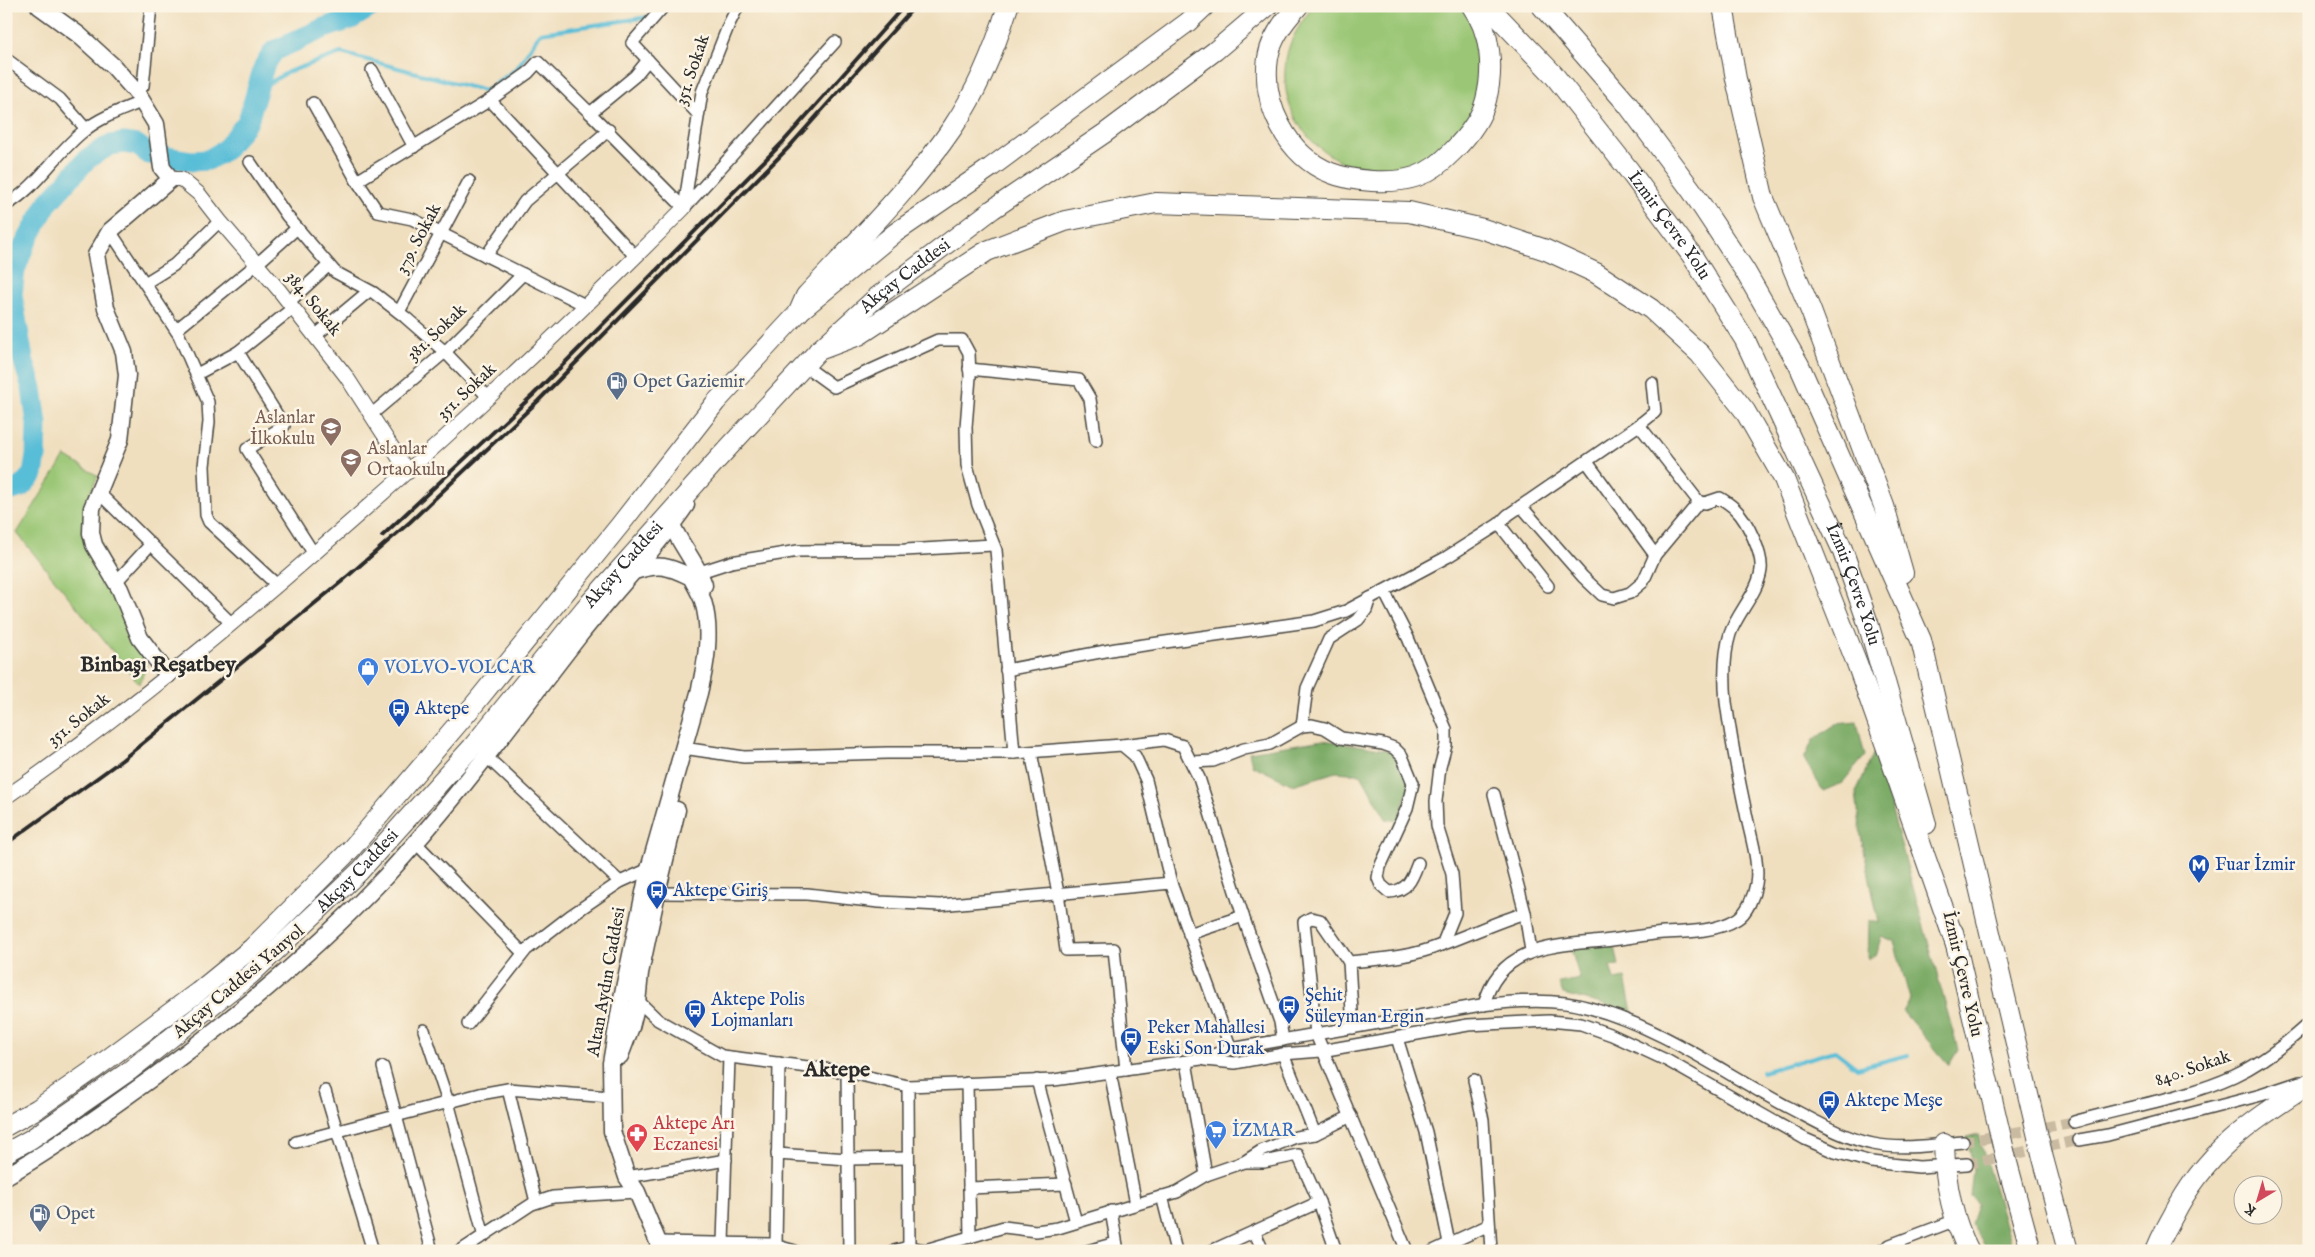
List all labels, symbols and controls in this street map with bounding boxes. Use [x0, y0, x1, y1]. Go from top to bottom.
street label: 351. Sokak [670, 31, 716, 109]
street label: İzmir Çevre Yolu [1622, 166, 1716, 284]
street label: 379. Sokak [391, 199, 447, 278]
street label: Akçay Caddesi [854, 233, 955, 319]
street label: 384. Sokak [280, 267, 346, 341]
street label: 381. Sokak [402, 299, 472, 367]
street label: 351. Sokak [432, 358, 502, 426]
fuel station icon: Opet Gaziemir [605, 370, 629, 401]
place label: Opet Gaziemir [633, 371, 745, 394]
place label: Aslanlar İlkokulu [250, 407, 315, 451]
school or university icon: Aslanlar İlkokulu [319, 416, 343, 447]
place label: Aslanlar Ortaokulu [366, 438, 445, 482]
school or university icon: Aslanlar Ortaokulu [339, 447, 363, 478]
street label: Akçay Caddesi [578, 516, 669, 614]
street label: İzmir Çevre Yolu [1820, 519, 1885, 648]
district label: Binbaşı Reşatbey [80, 651, 237, 679]
shop icon: VOLVO-VOLCAR [356, 656, 380, 687]
place label: VOLVO-VOLCAR [383, 657, 536, 680]
street label: 351. Sokak [43, 688, 115, 752]
bus stop icon: Aktepe [387, 697, 411, 728]
place label: Aktepe [414, 698, 469, 721]
street label: Akçay Caddesi [310, 824, 404, 919]
metro station icon: Fuar İzmir [2187, 853, 2211, 884]
place label: Fuar İzmir [2215, 853, 2296, 877]
bus stop icon: Aktepe Giriş [645, 879, 669, 910]
place label: Aktepe Giriş [672, 880, 768, 903]
street label: Altan Aydın Caddesi [582, 905, 632, 1060]
street label: İzmir Çevre Yolu [1936, 909, 1989, 1039]
street label: Akçay Caddesi Yanyol [168, 920, 310, 1045]
place label: Şehit Süleyman Ergin [1305, 985, 1424, 1029]
place label: Aktepe Polis Lojmanları [710, 989, 805, 1033]
bus stop icon: Şehit Süleyman Ergin [1277, 994, 1301, 1025]
bus stop icon: Aktepe Polis Lojmanları [683, 998, 707, 1029]
place label: Peker Mahallesi Eski Son Durak [1147, 1017, 1265, 1061]
bus stop icon: Peker Mahallesi Eski Son Durak [1119, 1026, 1143, 1057]
street label: 840. Sokak [2152, 1045, 2234, 1093]
district label: Aktepe [803, 1056, 870, 1084]
bus stop icon: Aktepe Meşe [1817, 1089, 1841, 1120]
place label: Aktepe Meşe [1844, 1090, 1943, 1113]
place label: Aktepe Arı Eczanesi [652, 1113, 735, 1157]
supermarket icon: İZMAR [1204, 1119, 1228, 1150]
place label: İZMAR [1232, 1119, 1296, 1143]
pharmacy icon: Aktepe Arı Eczanesi [625, 1122, 649, 1153]
north arrow [2232, 1174, 2282, 1224]
text: K [2240, 1199, 2260, 1220]
fuel station icon: Opet [28, 1202, 52, 1233]
place label: Opet [56, 1203, 95, 1226]

